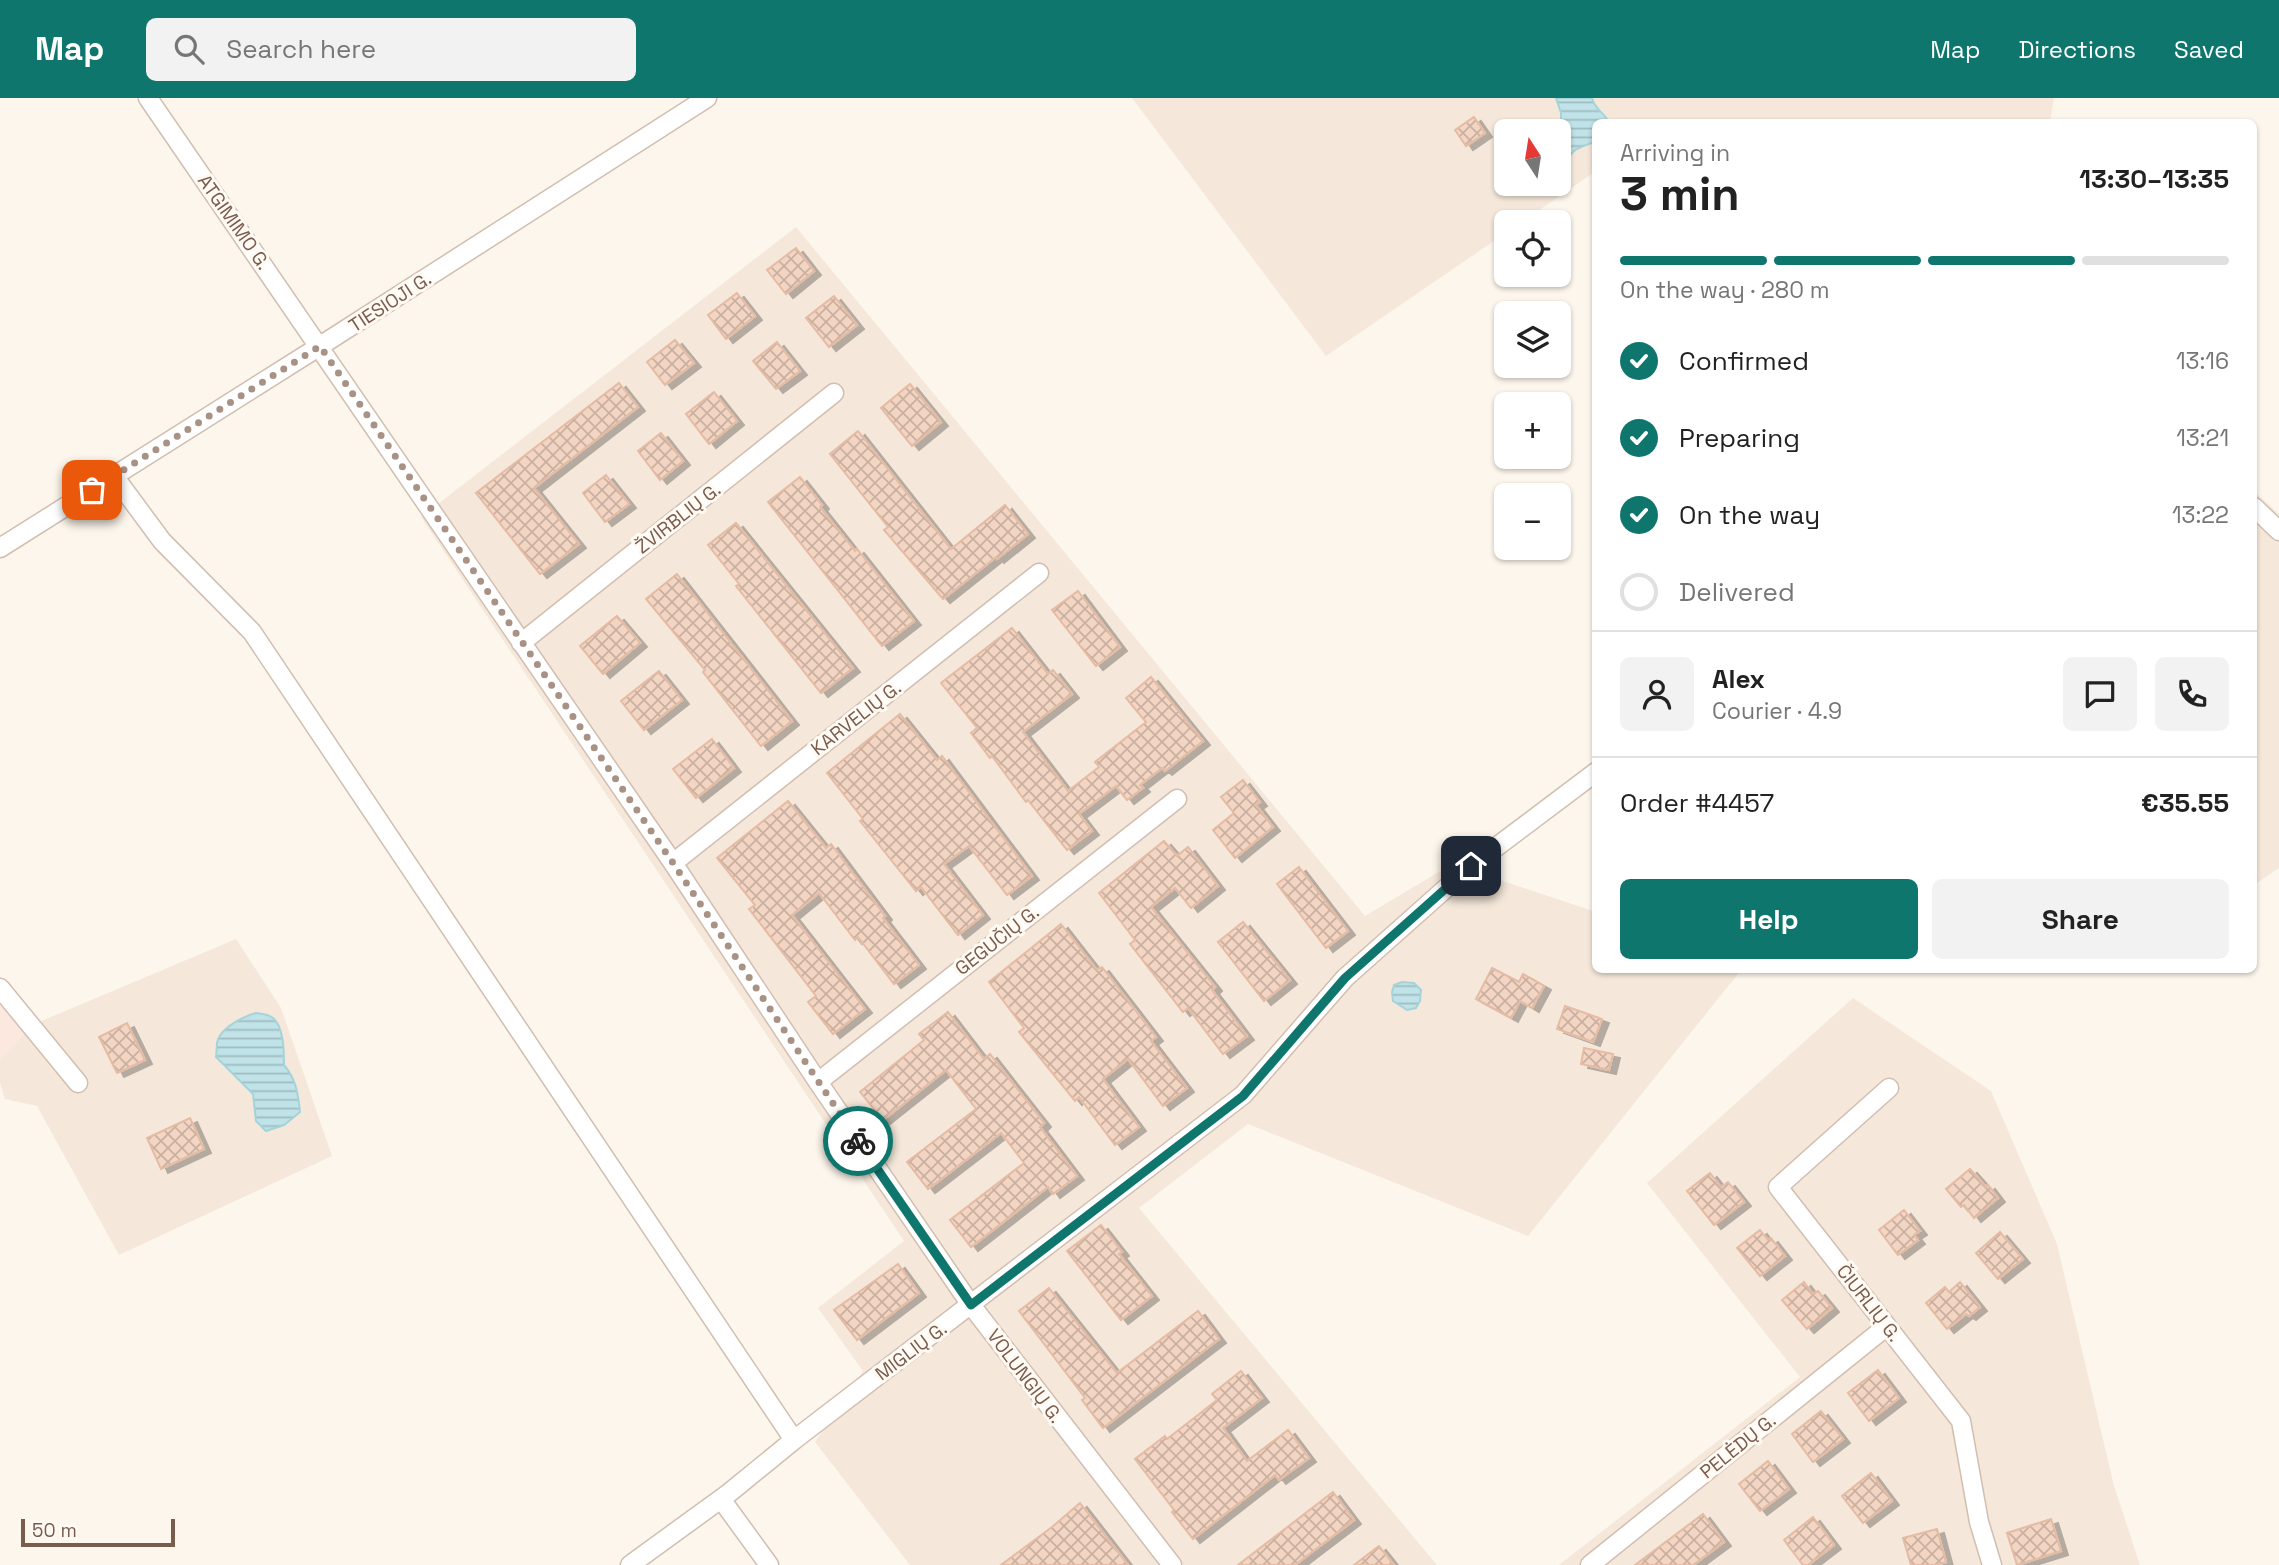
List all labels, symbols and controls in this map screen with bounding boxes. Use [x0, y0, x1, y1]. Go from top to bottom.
search box [146, 18, 636, 81]
text: Map [35, 28, 104, 70]
icon: search [170, 30, 208, 68]
text: Search here [226, 32, 376, 66]
text: Map [1930, 34, 1980, 65]
text: Directions [2018, 34, 2136, 65]
text: Saved [2174, 34, 2244, 65]
north arrow [1494, 119, 1572, 196]
map controls [1494, 119, 1571, 560]
text: Arriving in [1620, 138, 1730, 168]
text: 13:30–13:35 [2079, 162, 2229, 196]
text: 3 min [1620, 165, 1740, 223]
street label: ATGIMIMO G. [192, 169, 276, 275]
button: locate [1494, 210, 1571, 287]
street label: TIESIOJI G. [344, 266, 436, 338]
text: On the way · 280 m [1620, 275, 1830, 305]
button: layers [1494, 301, 1571, 378]
icon: check [1620, 342, 1658, 380]
text: Confirmed [1679, 344, 1809, 378]
text: 13:16 [2176, 346, 2229, 376]
button: + [1494, 392, 1571, 469]
icon: check [1620, 419, 1658, 457]
text: Preparing [1679, 421, 1800, 455]
text: 13:21 [2176, 423, 2229, 453]
pin [62, 460, 122, 520]
icon: bag [73, 471, 111, 509]
street label: ŽVIRBLIŲ G. [630, 477, 726, 559]
button: − [1494, 483, 1571, 560]
icon: check [1620, 496, 1658, 534]
text: On the way [1679, 498, 1820, 532]
text: 13:22 [2172, 500, 2229, 530]
text: Delivered [1679, 575, 1795, 609]
button: person [1620, 657, 1694, 731]
button: chat [2063, 657, 2137, 731]
button: phone [2155, 657, 2229, 731]
text: Alex [1712, 662, 1765, 696]
street label: KARVELIŲ G. [806, 675, 906, 761]
text: Courier · 4.9 [1712, 696, 1842, 726]
text: Order #4457 [1620, 786, 1774, 820]
text: €35.55 [2141, 786, 2229, 820]
pin [1441, 836, 1501, 896]
icon: home [1452, 847, 1490, 885]
button: Help [1620, 879, 1918, 959]
button: Share [1932, 879, 2229, 959]
street label: GEGUČIŲ G. [950, 899, 1044, 981]
courier [823, 1106, 893, 1176]
icon: bike [839, 1122, 877, 1160]
street label: ČIURLIŲ G. [1831, 1259, 1907, 1347]
street label: MIGLIŲ G. [870, 1316, 952, 1386]
street label: VOLUNGIŲ G. [981, 1324, 1069, 1428]
street label: PELĖDŲ G. [1695, 1408, 1781, 1484]
scale bar [21, 1516, 175, 1548]
text: 50 m [32, 1518, 77, 1543]

